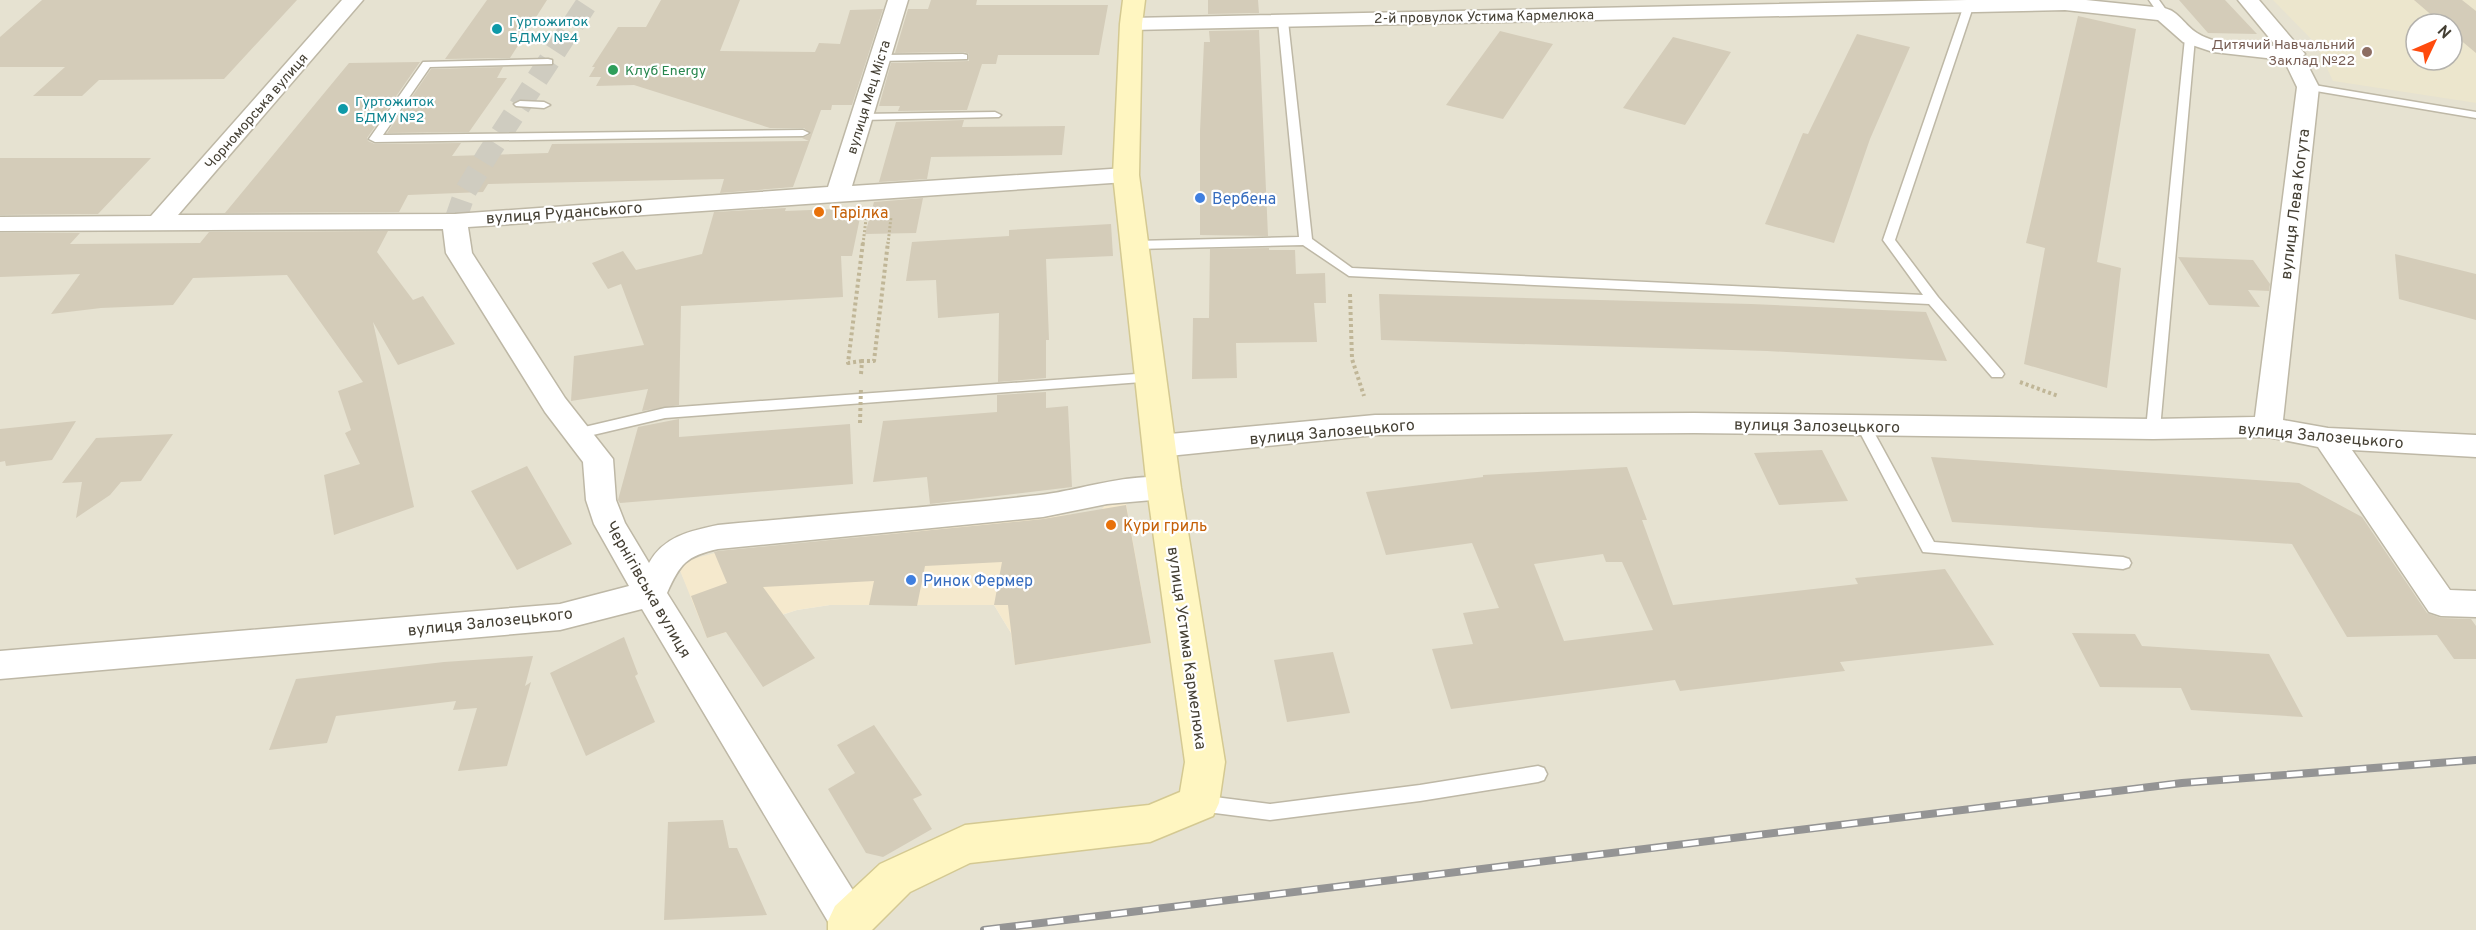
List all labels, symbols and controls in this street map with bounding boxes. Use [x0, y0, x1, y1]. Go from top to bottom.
street label: 2-й провулок Устима Кармелюка [1374, 7, 1594, 28]
north arrow [2404, 12, 2464, 72]
place label: Гуртожиток БДМУ №4 [509, 14, 589, 47]
marker: Гуртожиток БДМУ №4 [490, 22, 504, 36]
text: N [2432, 22, 2455, 44]
place label: Дитячий Навчальний Заклад №22 [2211, 37, 2355, 70]
street label: вулиця Мец Міста [844, 38, 895, 156]
marker: Дитячий Навчальний Заклад №22 [2360, 45, 2374, 59]
street label: Чорноморська вулиця [202, 50, 312, 174]
marker: Клуб Energy [606, 63, 620, 77]
place label: Клуб Energy [625, 63, 706, 80]
place label: Гуртожиток БДМУ №2 [355, 94, 435, 127]
marker: Гуртожиток БДМУ №2 [336, 102, 350, 116]
street label: вулиця Лева Когута [2277, 128, 2315, 281]
place label: Вербена [1212, 190, 1276, 210]
marker: Вербена [1193, 191, 1207, 205]
street label: вулиця Руданського [485, 199, 643, 229]
place label: Тарiлка [831, 204, 888, 224]
marker: Тарiлка [812, 205, 826, 219]
street label: вулиця Залозецького [1249, 416, 1416, 450]
street label: вулиця Залозецького [1734, 416, 1900, 438]
street label: вулиця Залозецького [2237, 420, 2404, 454]
place label: Кури гриль [1123, 517, 1207, 537]
street label: Чернігівська вулиця [600, 518, 695, 662]
marker: Кури гриль [1104, 518, 1118, 532]
street label: вулиця Устима Кармелюка [1162, 546, 1210, 751]
place label: Ринок Фермер [923, 572, 1033, 592]
marker: Ринок Фермер [904, 573, 918, 587]
street label: вулиця Залозецького [407, 604, 574, 642]

